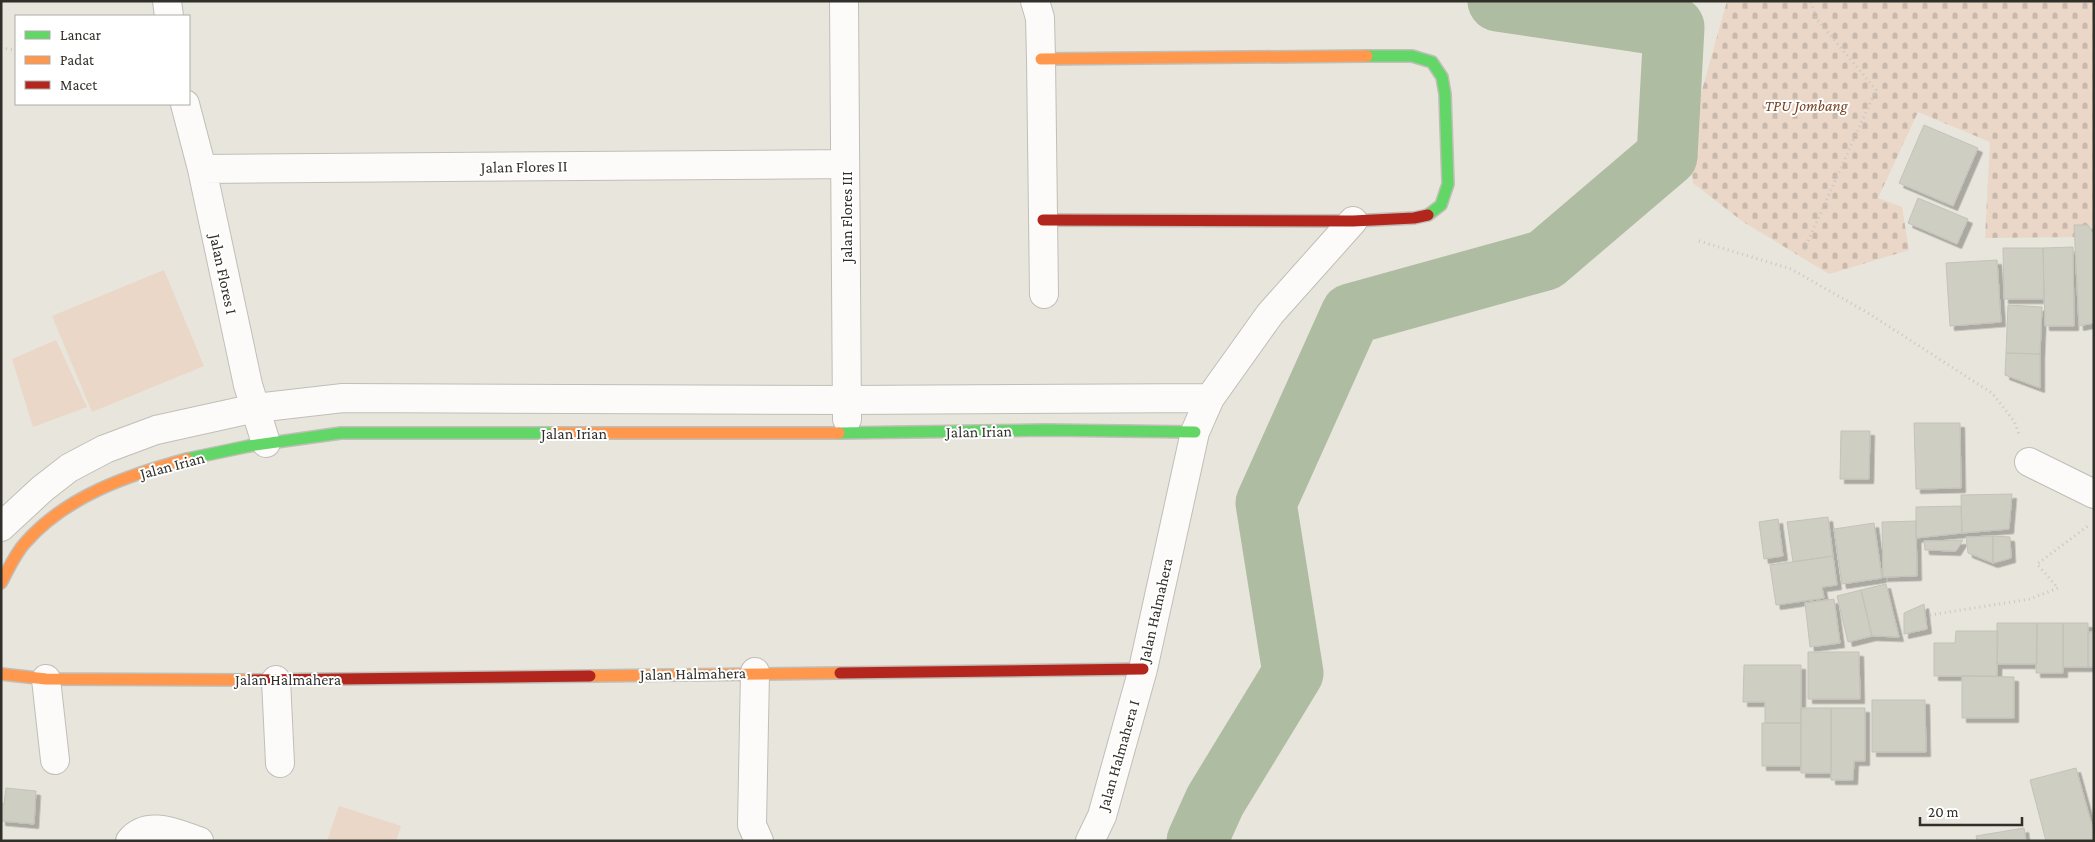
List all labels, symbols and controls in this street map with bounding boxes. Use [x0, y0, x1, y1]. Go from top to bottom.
legend [15, 15, 190, 105]
text: Lancar [60, 27, 102, 43]
text: Padat [60, 52, 95, 68]
text: Macet [60, 77, 98, 93]
park label: TPU Jombang [1764, 97, 1849, 115]
street label: Jalan Flores II [479, 157, 568, 177]
street label: Jalan Flores III [838, 171, 856, 265]
street label: Jalan Flores I [205, 230, 240, 316]
street label: Jalan Irian [944, 422, 1013, 442]
street label: Jalan Irian [539, 425, 607, 443]
street label: Jalan Irian [136, 449, 207, 484]
street label: Jalan Halmahera [1135, 556, 1177, 666]
street label: Jalan Halmahera [638, 664, 747, 684]
street label: Jalan Halmahera [233, 671, 342, 689]
street label: Jalan Halmahera I [1094, 698, 1143, 814]
scale bar [1920, 794, 2022, 826]
text: 20 m [1928, 804, 1959, 820]

